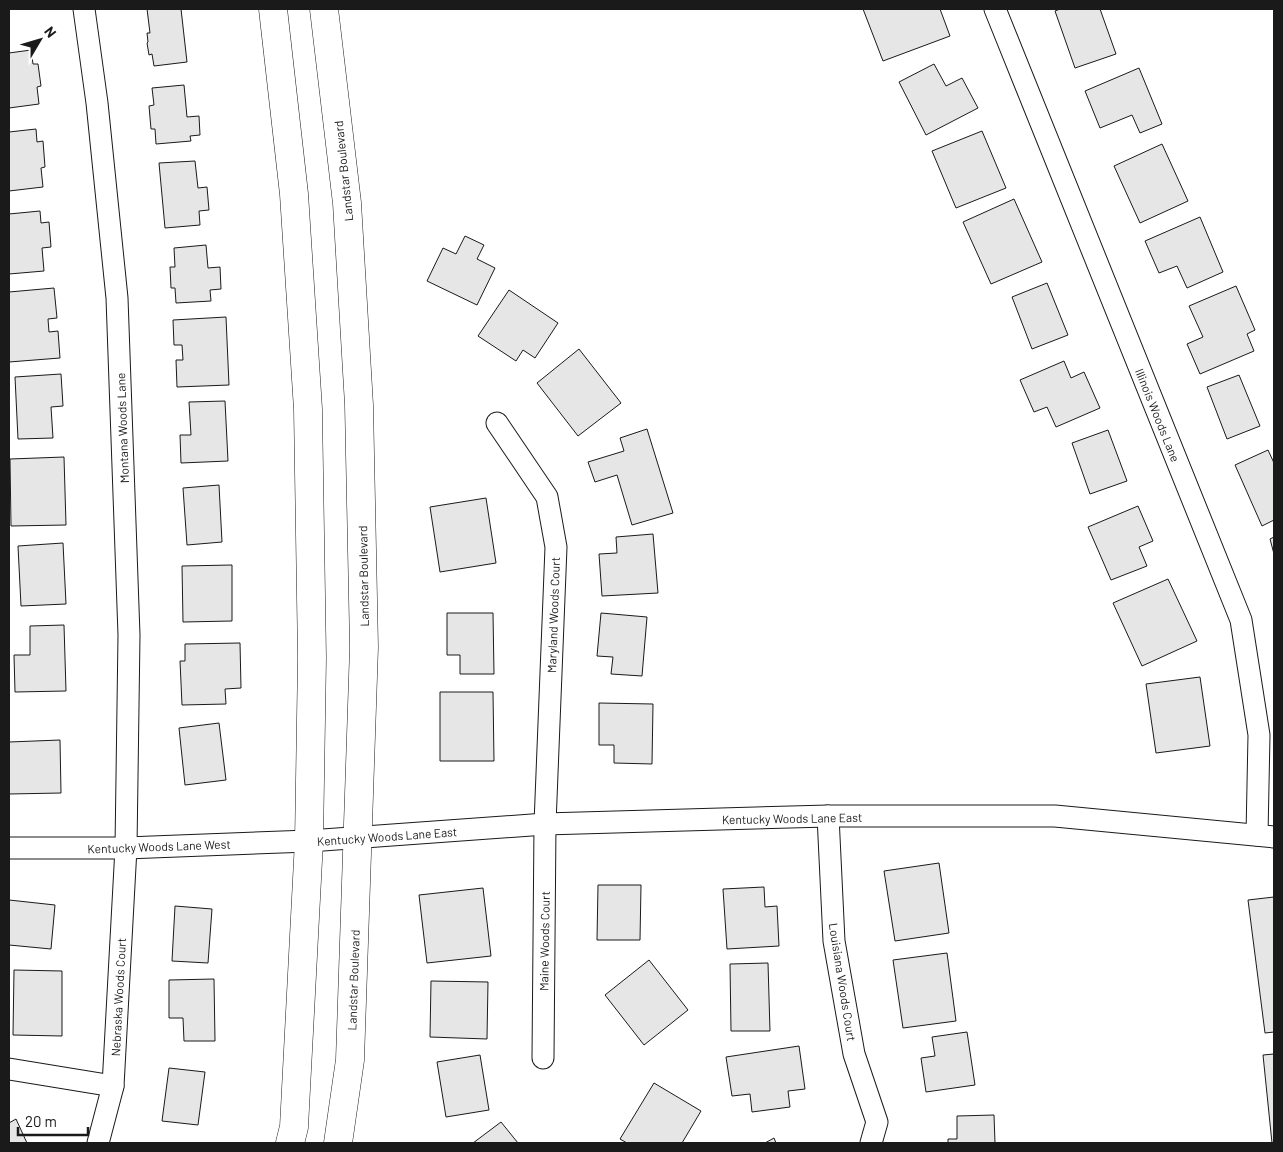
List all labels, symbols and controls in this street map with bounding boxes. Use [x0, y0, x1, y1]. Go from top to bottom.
north arrow [15, 15, 65, 65]
text: N [41, 23, 60, 41]
street label: Landstar Boulevard [331, 120, 355, 222]
street label: Illinois Woods Lane [1133, 366, 1183, 464]
street label: Montana Woods Lane [113, 373, 131, 483]
street label: Landstar Boulevard [355, 525, 371, 627]
street label: Maryland Woods Court [544, 557, 562, 673]
street label: Kentucky Woods Lane East [722, 810, 862, 826]
street label: Kentucky Woods Lane East [316, 824, 458, 848]
street label: Kentucky Woods Lane West [87, 837, 231, 855]
street label: Maine Woods Court [536, 891, 552, 991]
street label: Louisiana Woods Court [827, 922, 859, 1042]
street label: Landstar Boulevard [344, 929, 362, 1031]
street label: Nebraska Woods Court [108, 937, 128, 1057]
scale bar [18, 1104, 88, 1136]
text: 20 m [25, 1112, 57, 1130]

